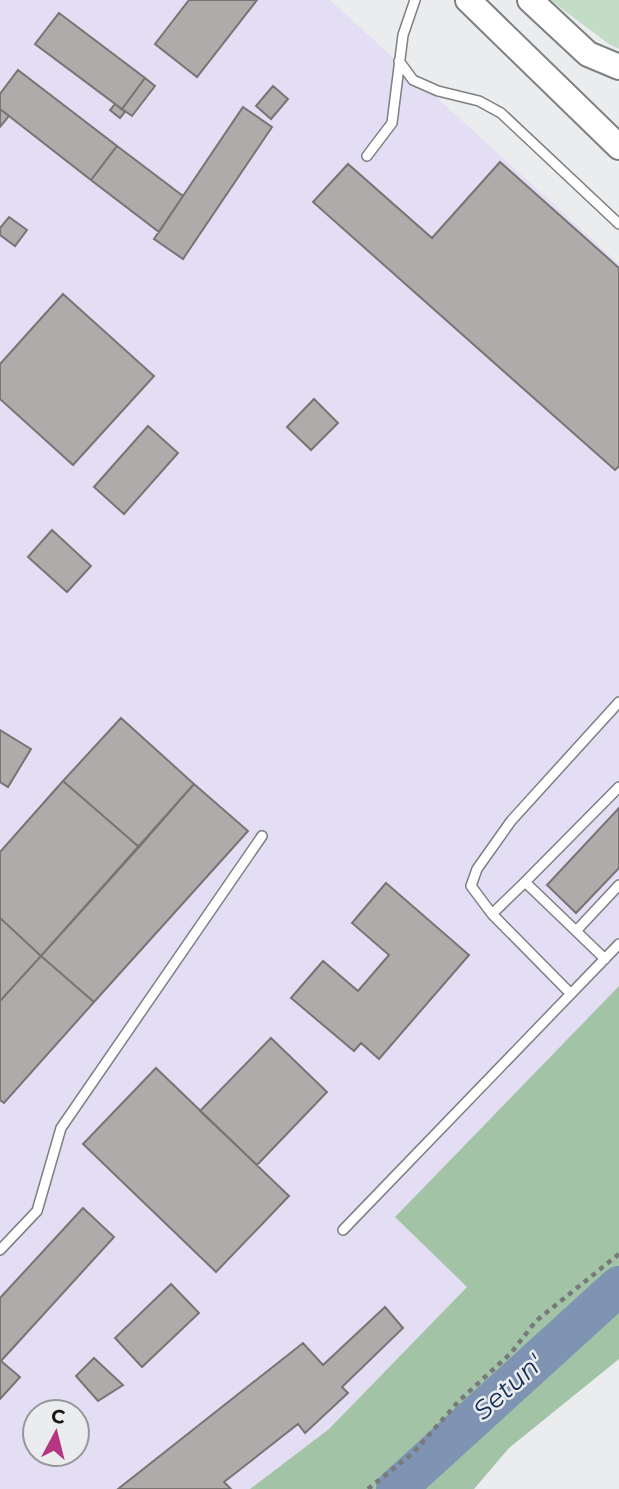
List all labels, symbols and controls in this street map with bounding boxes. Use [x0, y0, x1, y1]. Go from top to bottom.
water label: Setun' [467, 1347, 550, 1427]
north arrow [21, 1398, 91, 1468]
text: С [50, 1404, 66, 1429]

